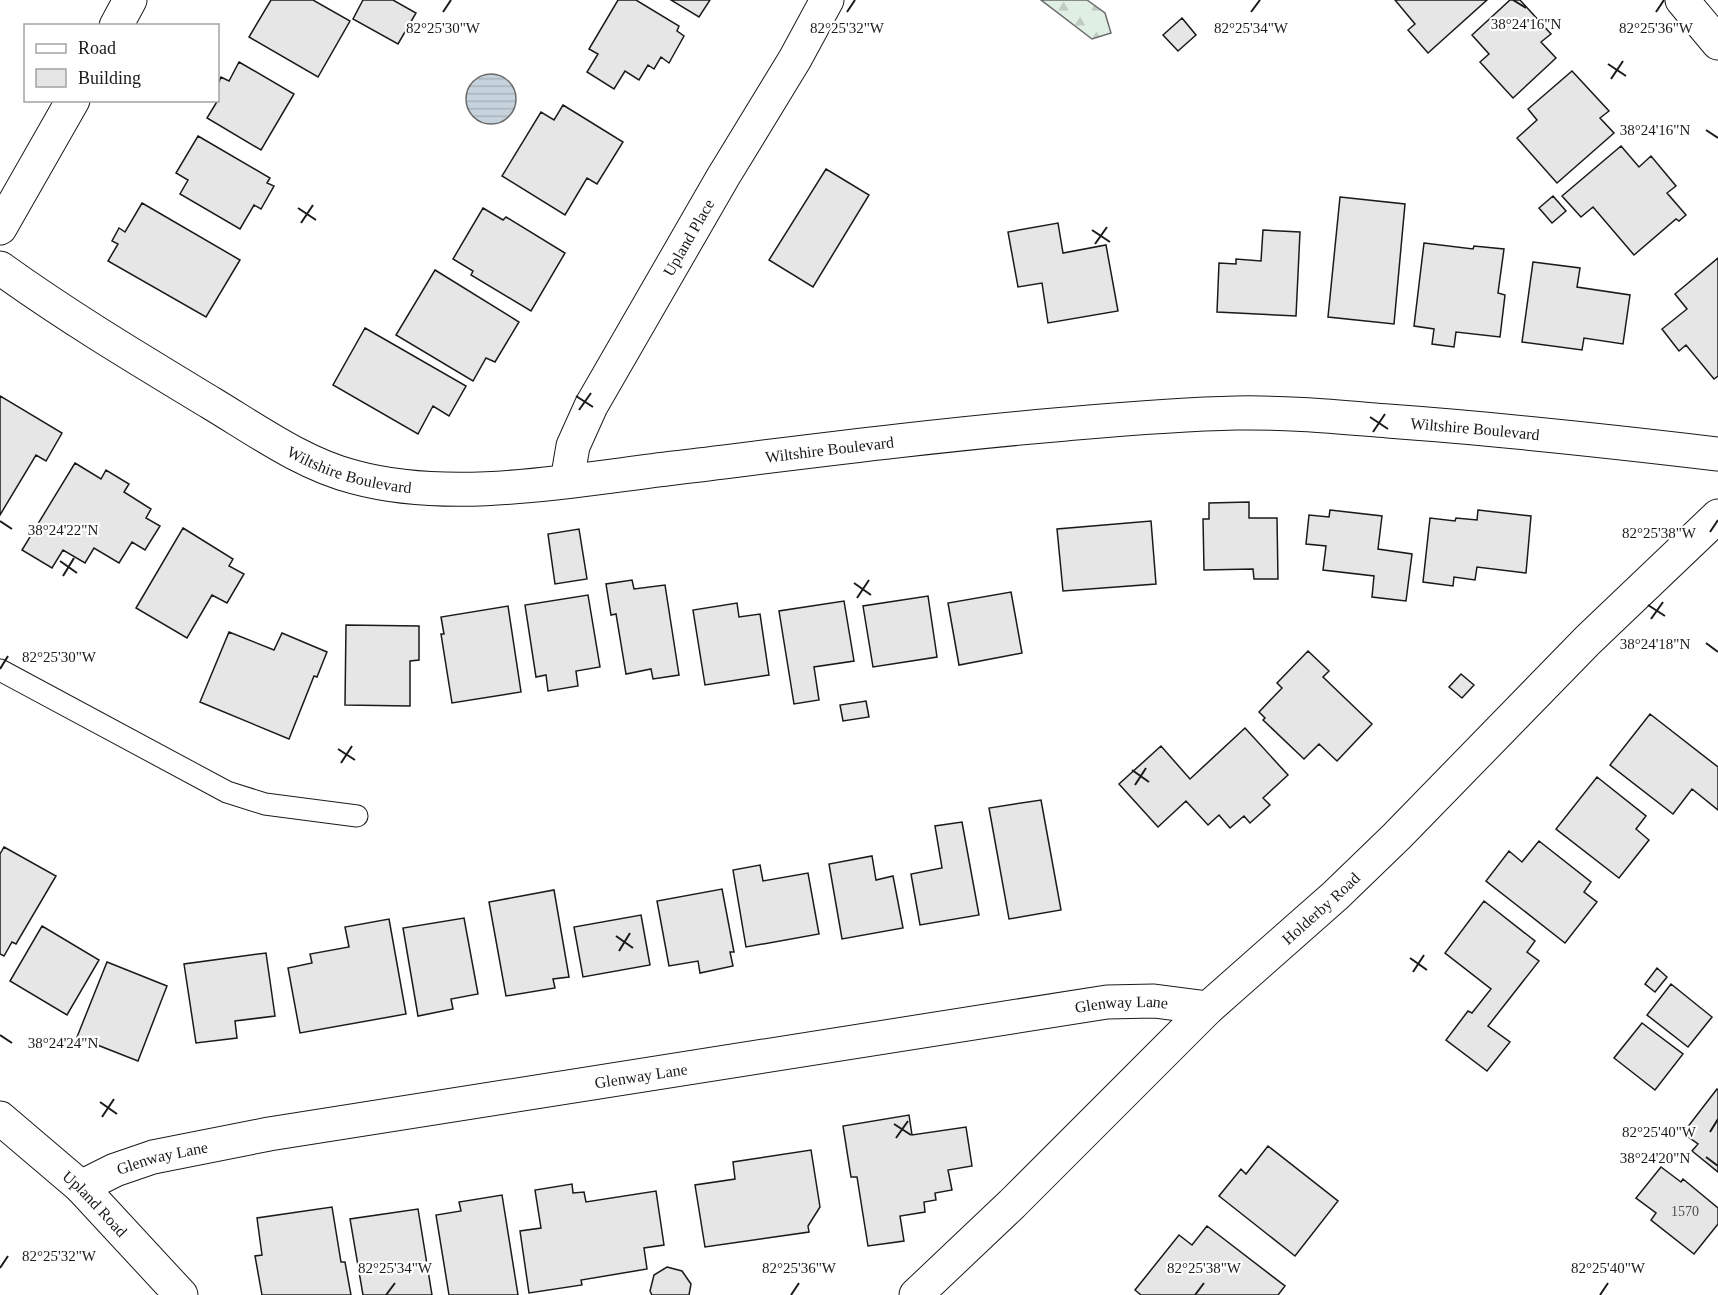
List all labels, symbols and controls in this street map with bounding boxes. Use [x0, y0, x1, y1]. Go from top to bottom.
text: 38°24'16"N [1491, 16, 1561, 32]
text: 82°25'30"W [406, 20, 481, 36]
text: 82°25'32"W [810, 20, 885, 36]
text: 82°25'34"W [1214, 20, 1289, 36]
text: 82°25'36"W [1619, 20, 1694, 36]
legend [24, 24, 219, 102]
text: Road [78, 38, 116, 58]
text: Building [78, 68, 141, 88]
text: 38°24'16"N [1620, 122, 1690, 138]
street label: Upland Place [660, 196, 717, 279]
street label: Wiltshire Boulevard [1410, 415, 1540, 443]
street label: Wiltshire Boulevard [764, 433, 895, 466]
street label: Wiltshire Boulevard [284, 443, 412, 496]
text: 38°24'22"N [28, 522, 98, 538]
text: 82°25'38"W [1622, 525, 1697, 541]
text: 38°24'18"N [1620, 636, 1690, 652]
text: 82°25'30"W [22, 649, 97, 665]
street label: Holderby Road [1279, 869, 1363, 948]
street label: Glenway Lane [1073, 993, 1169, 1016]
text: 38°24'24"N [28, 1035, 98, 1051]
street label: Glenway Lane [593, 1060, 689, 1092]
text: 82°25'40"W [1622, 1124, 1697, 1140]
street label: Glenway Lane [114, 1138, 209, 1178]
text: 38°24'20"N [1620, 1150, 1690, 1166]
street label: Upland Road [59, 1167, 130, 1240]
house number: 1570 [1671, 1204, 1699, 1219]
text: 82°25'32"W [22, 1248, 97, 1264]
text: 82°25'34"W [358, 1260, 433, 1276]
text: 82°25'36"W [762, 1260, 837, 1276]
text: 82°25'38"W [1167, 1260, 1242, 1276]
text: 82°25'40"W [1571, 1260, 1646, 1276]

